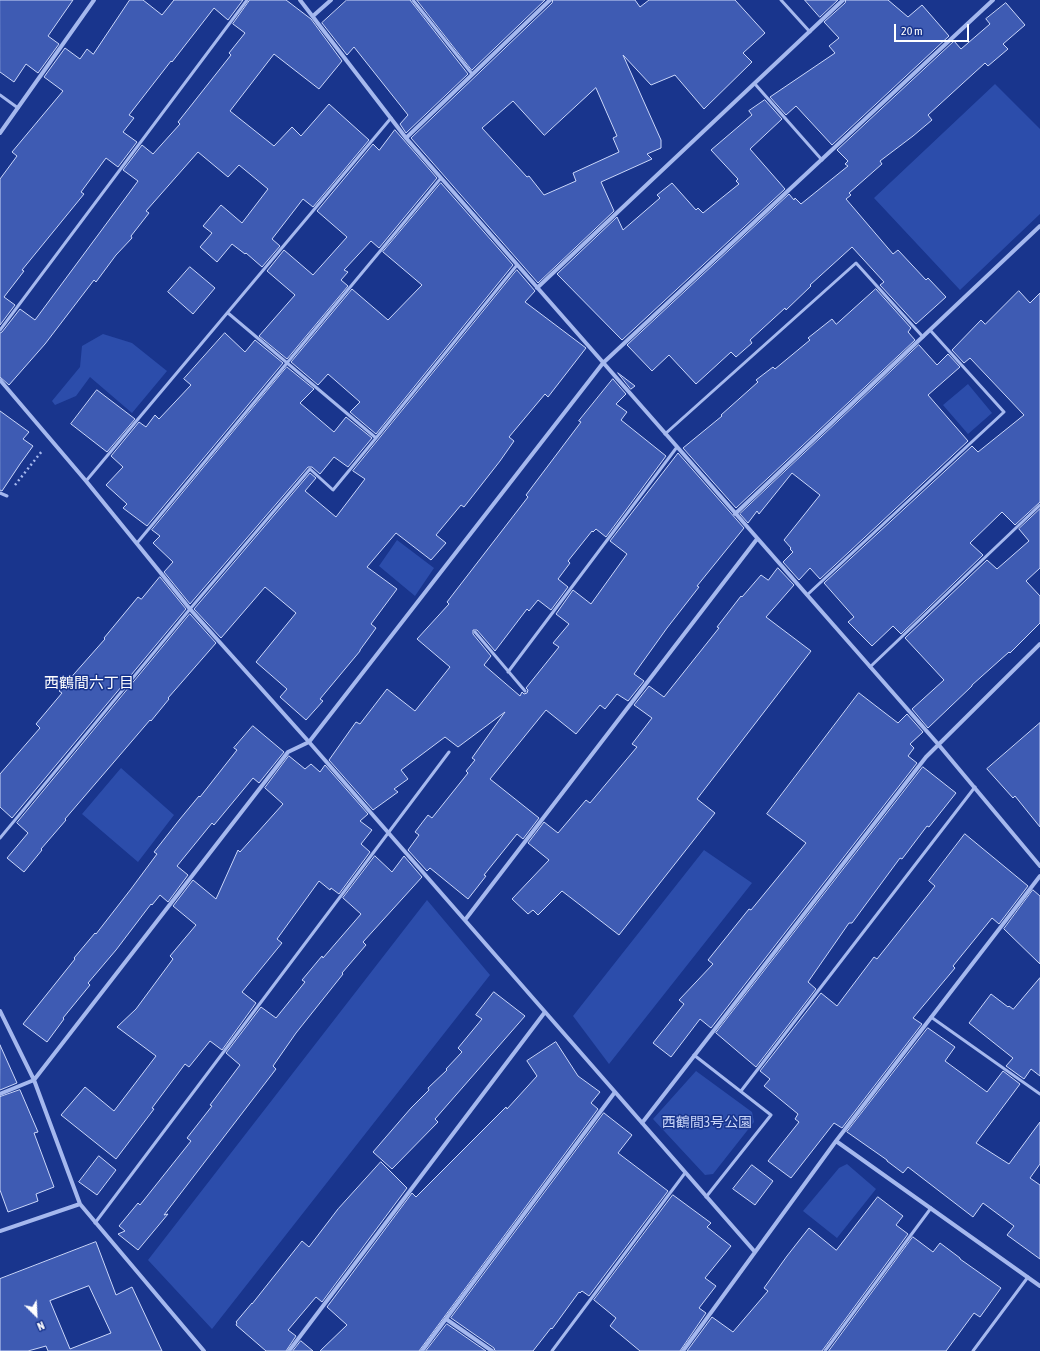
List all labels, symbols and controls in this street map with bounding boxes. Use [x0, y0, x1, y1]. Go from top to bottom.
scale bar [896, 16, 971, 42]
text: 20 m [901, 24, 923, 38]
district label: 西鶴間六丁目 [44, 674, 134, 692]
park label: 西鶴間3号公園 [662, 1115, 752, 1131]
north arrow [16, 1295, 56, 1335]
text: N [35, 1319, 46, 1333]

